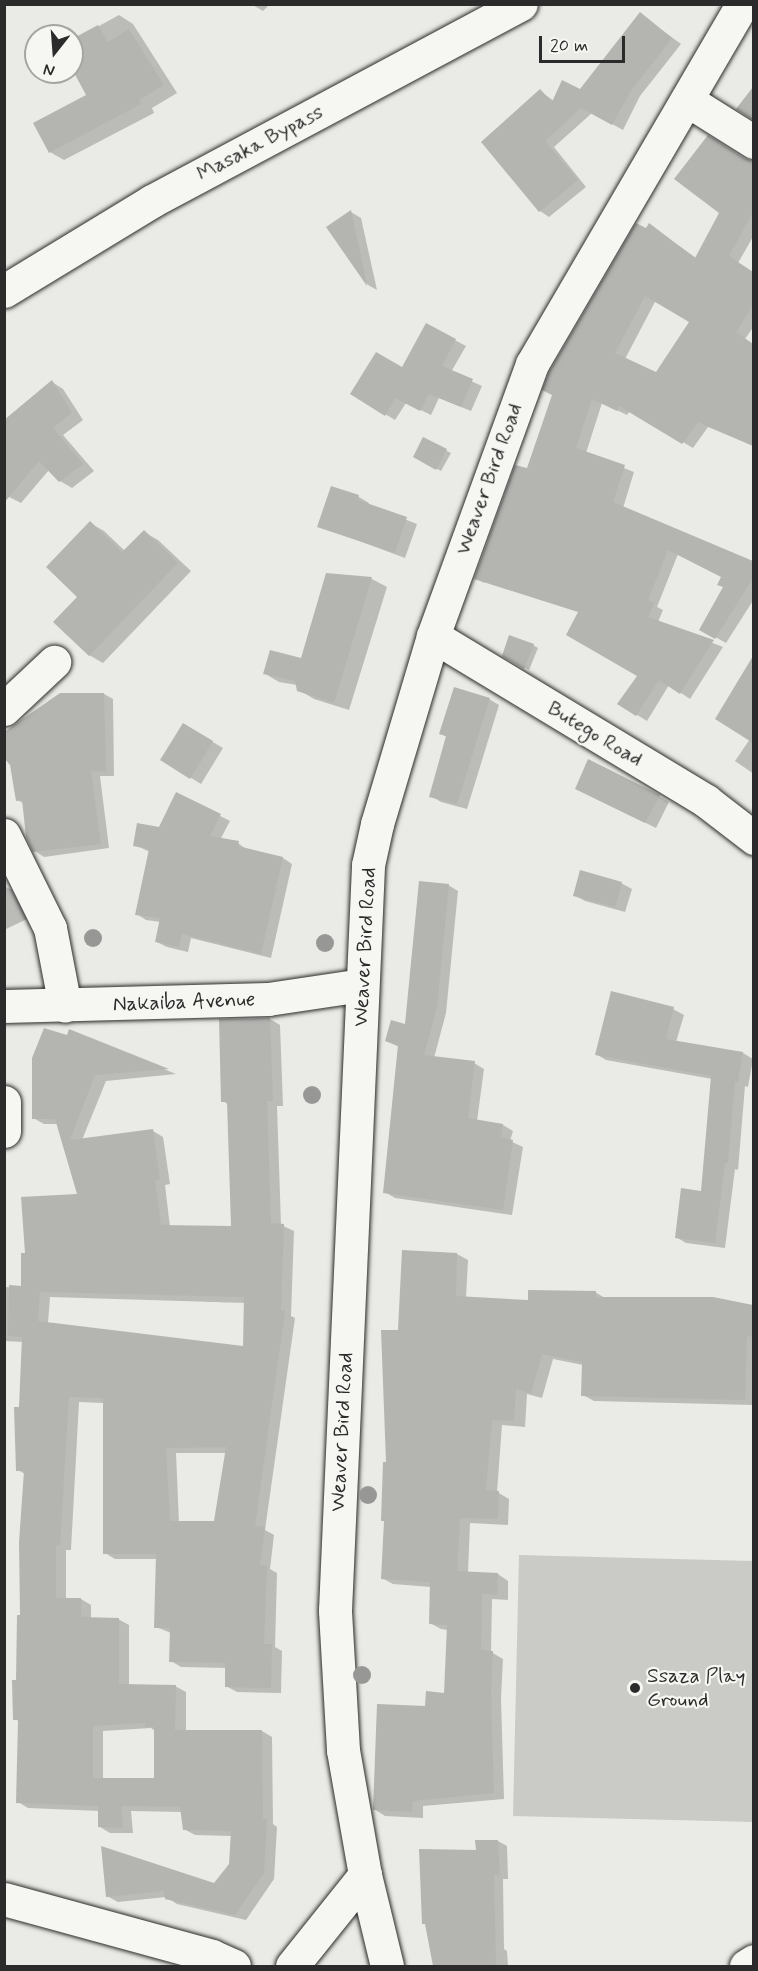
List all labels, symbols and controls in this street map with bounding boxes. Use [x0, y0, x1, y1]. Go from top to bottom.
north arrow [24, 24, 84, 84]
scale bar [542, 24, 628, 62]
text: 20 m [550, 34, 588, 58]
text: N [41, 58, 57, 81]
street label: Masaka Bypass [193, 99, 327, 187]
street label: Weaver Bird Road [450, 400, 528, 558]
street label: Butego Road [543, 696, 647, 772]
street label: Weaver Bird Road [348, 867, 382, 1027]
street label: Nakaiba Avenue [111, 987, 257, 1017]
street label: Weaver Bird Road [325, 1352, 359, 1512]
place label: Ssaza Play Ground [647, 1663, 744, 1713]
marker: Ssaza Play Ground [628, 1681, 642, 1695]

